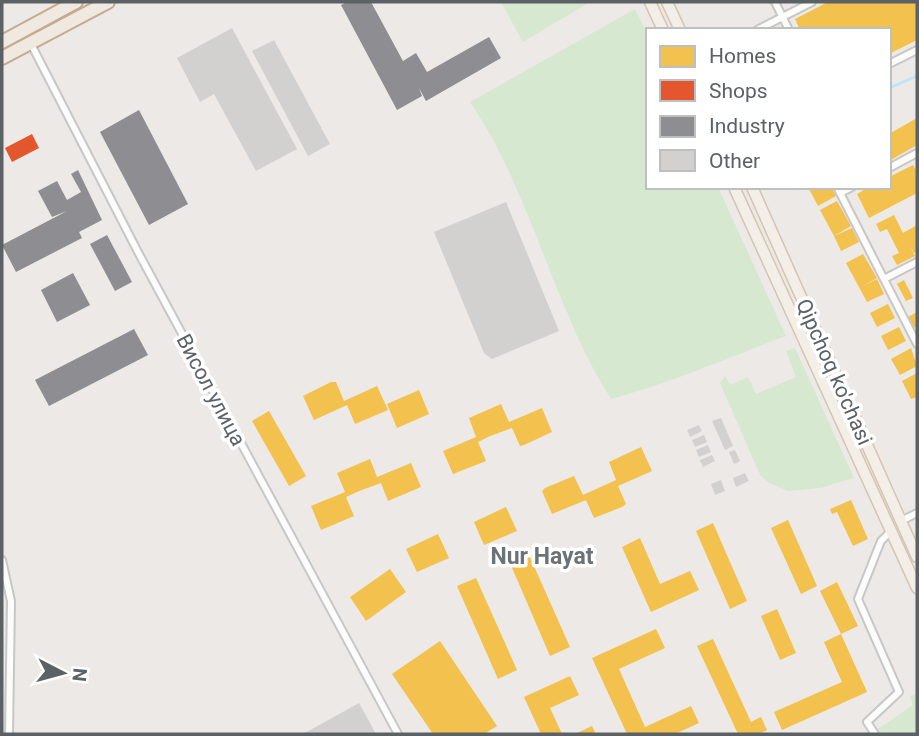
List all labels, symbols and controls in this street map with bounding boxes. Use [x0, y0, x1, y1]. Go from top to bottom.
legend [646, 28, 891, 189]
text: Homes [709, 44, 776, 68]
text: Shops [709, 79, 768, 103]
text: Industry [709, 114, 785, 138]
text: Other [709, 149, 760, 173]
street label: Qipchoq ko'chasi [791, 295, 877, 449]
street label: Висол улица [172, 330, 250, 450]
district label: Nur Hayat [490, 543, 594, 570]
north arrow [28, 638, 98, 708]
text: N [67, 667, 92, 683]

